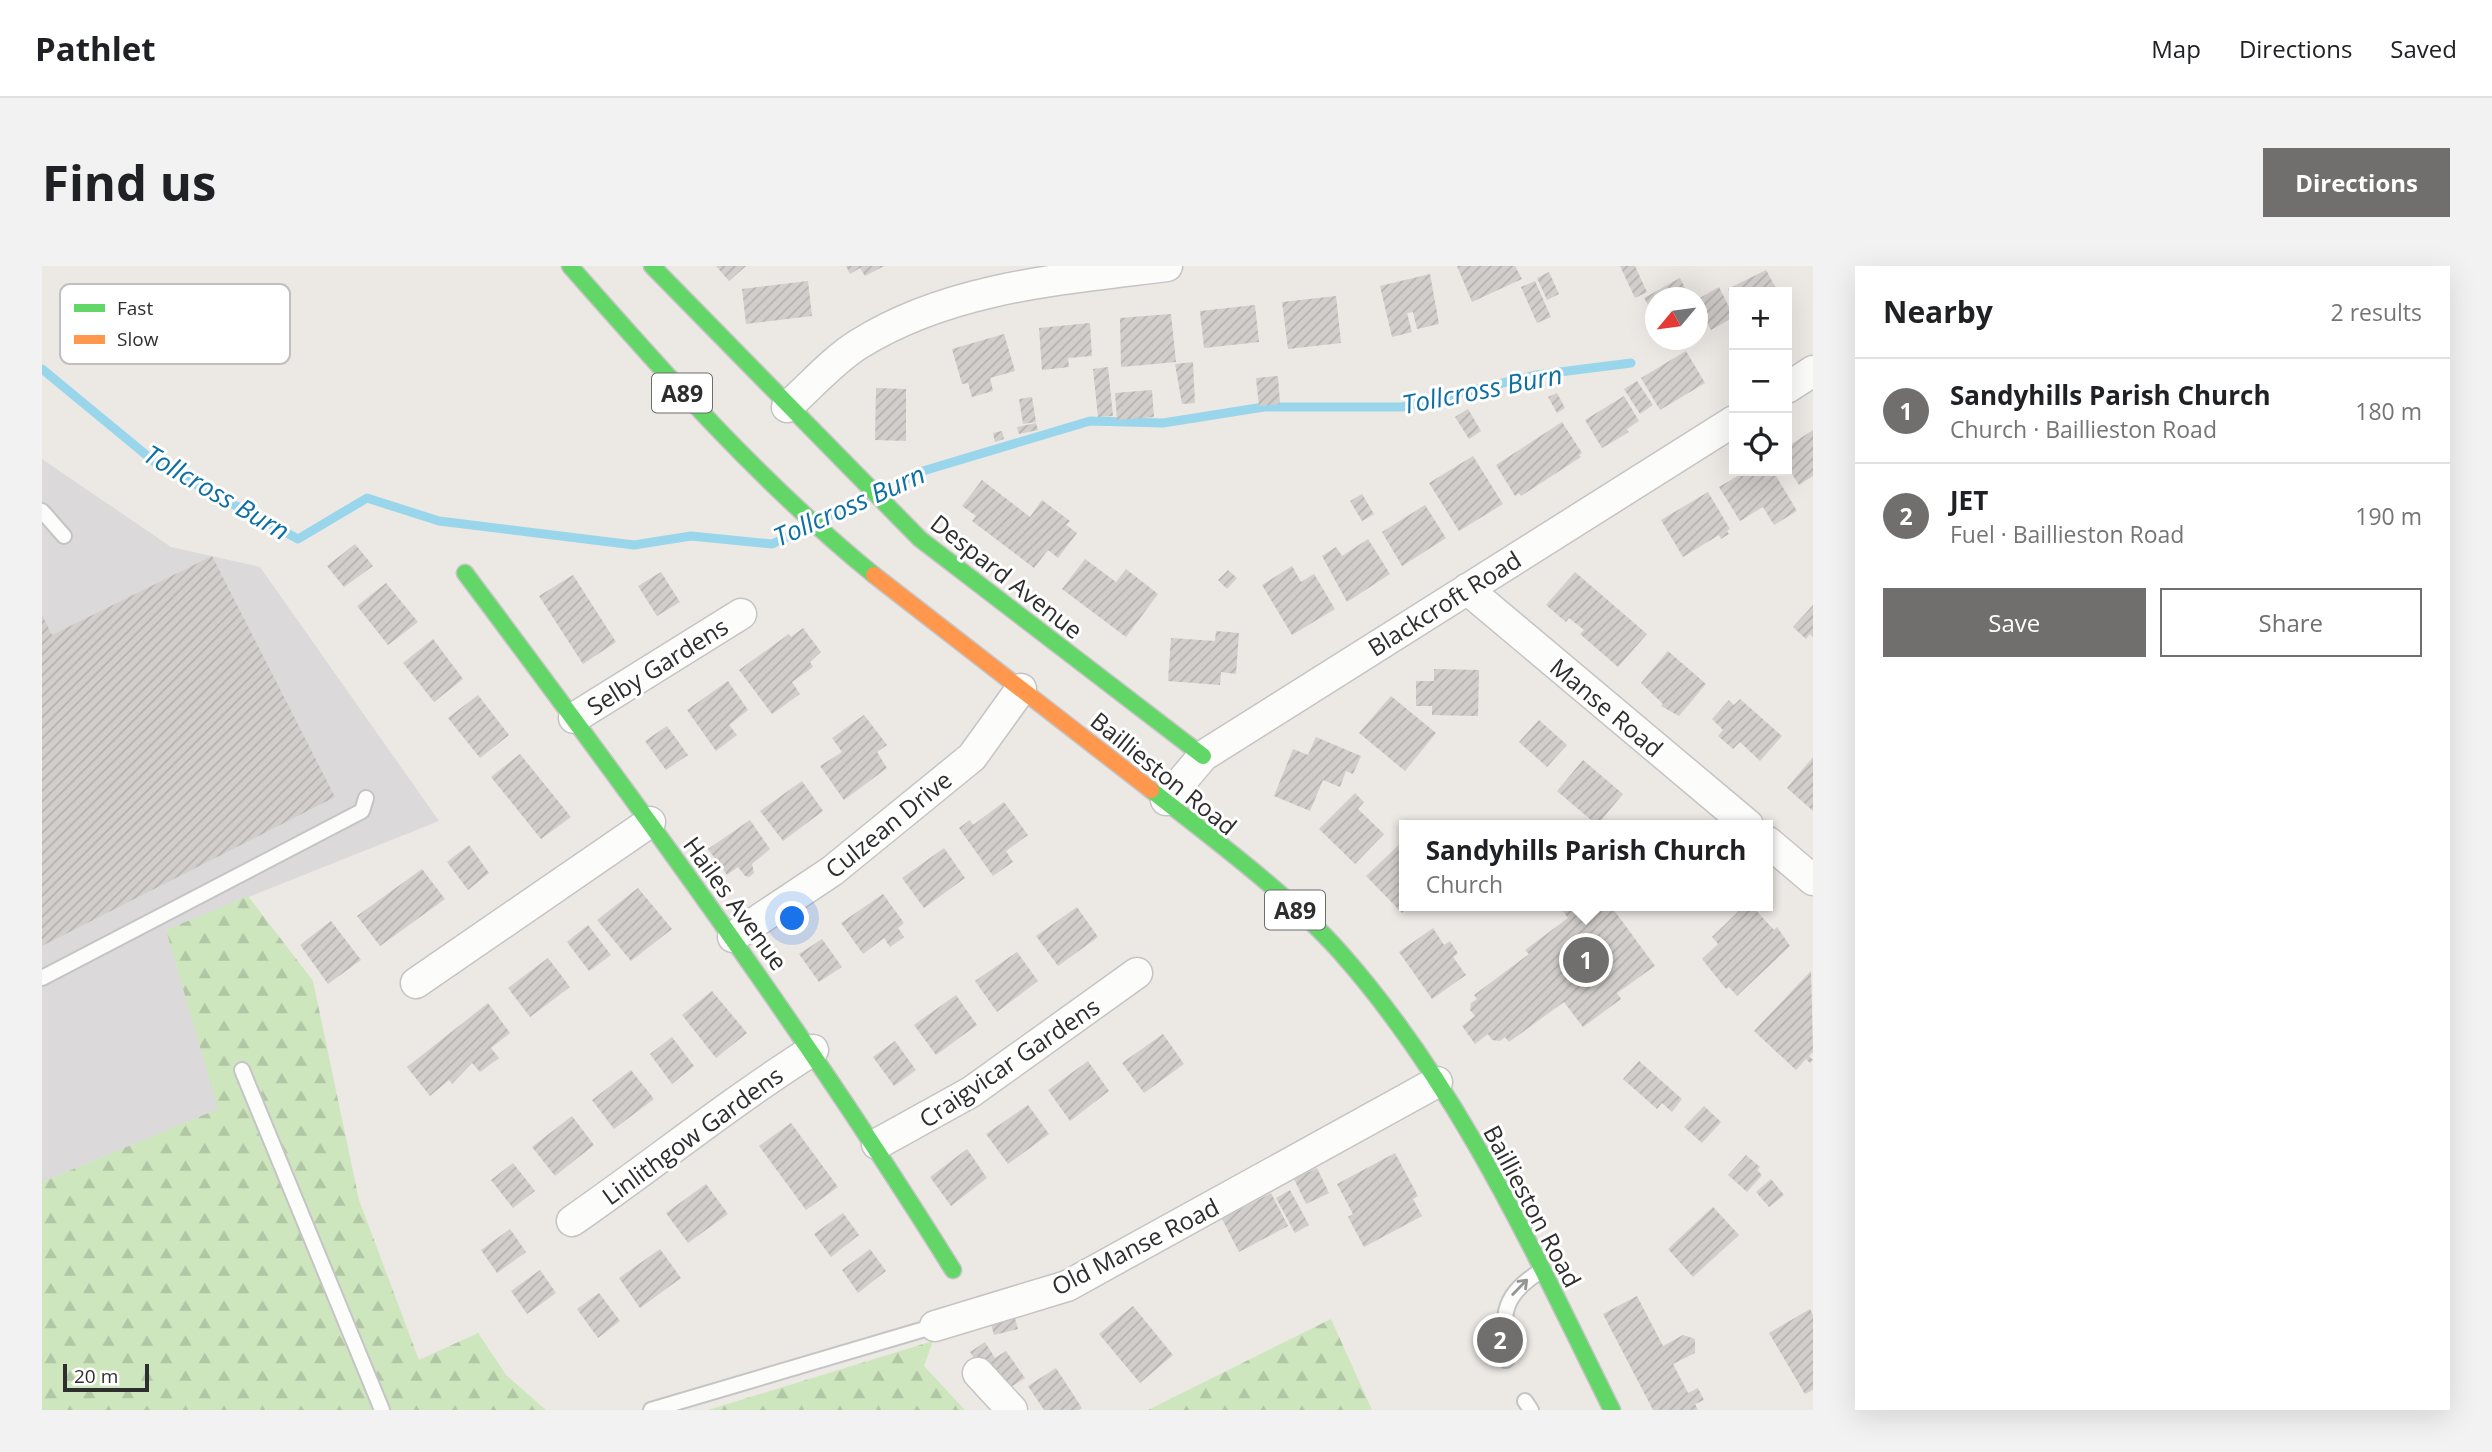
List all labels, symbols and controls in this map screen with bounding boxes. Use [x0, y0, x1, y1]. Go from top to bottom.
text: Pathlet [35, 26, 156, 71]
text: Map [2151, 32, 2201, 65]
text: Directions [2239, 32, 2352, 65]
text: Saved [2390, 32, 2457, 65]
button: Directions [2263, 148, 2450, 217]
text: Find us [42, 149, 216, 215]
legend [60, 284, 290, 364]
north arrow [1645, 287, 1708, 350]
map controls [1729, 287, 1792, 476]
button: + [1729, 287, 1792, 350]
text: Nearby [1883, 291, 1993, 332]
text: Fast [117, 295, 153, 321]
text: 2 results [2331, 296, 2422, 328]
text: Slow [117, 326, 159, 352]
button: − [1729, 350, 1792, 413]
water label: Tollcross Burn [1399, 356, 1565, 422]
road number: A89 [652, 374, 712, 412]
text: Sandyhills Parish Church [1950, 377, 2270, 413]
text: 1 [1899, 395, 1913, 427]
text: 180 m [2355, 395, 2422, 427]
button: locate [1729, 413, 1792, 476]
text: Church · Baillieston Road [1950, 413, 2217, 445]
water label: Tollcross Burn [138, 436, 296, 548]
water label: Tollcross Burn [767, 456, 931, 554]
text: JET [1950, 482, 1988, 518]
text: 2 [1899, 500, 1913, 532]
text: 190 m [2355, 500, 2422, 532]
street label: Despard Avenue [924, 506, 1090, 646]
text: Fuel · Baillieston Road [1950, 518, 2184, 550]
street label: Blackcroft Road [1361, 543, 1527, 663]
button: Save [1883, 588, 2146, 657]
button: Share [2160, 588, 2422, 657]
street label: Selby Gardens [580, 609, 734, 723]
street label: Manse Road [1544, 650, 1670, 764]
street label: Baillieston Road [1084, 704, 1244, 842]
street label: Culzean Drive [818, 763, 958, 885]
popup [1399, 820, 1773, 911]
street label: Hailes Avenue [676, 829, 796, 977]
text: Sandyhills Parish Church [1426, 832, 1746, 868]
text: Church [1426, 868, 1503, 900]
road number: A89 [1265, 890, 1325, 930]
your location [775, 901, 809, 935]
pin: 1 [1563, 934, 1609, 986]
street label: Craigvicar Gardens [912, 989, 1106, 1135]
street label: Linlithgow Gardens [595, 1058, 789, 1212]
street label: Baillieston Road [1476, 1119, 1590, 1293]
street label: Old Manse Road [1046, 1190, 1224, 1302]
one-way arrow [1511, 1279, 1528, 1296]
pin: 2 [1477, 1314, 1523, 1366]
scale bar [63, 1361, 149, 1393]
text: 20 m [74, 1363, 118, 1389]

